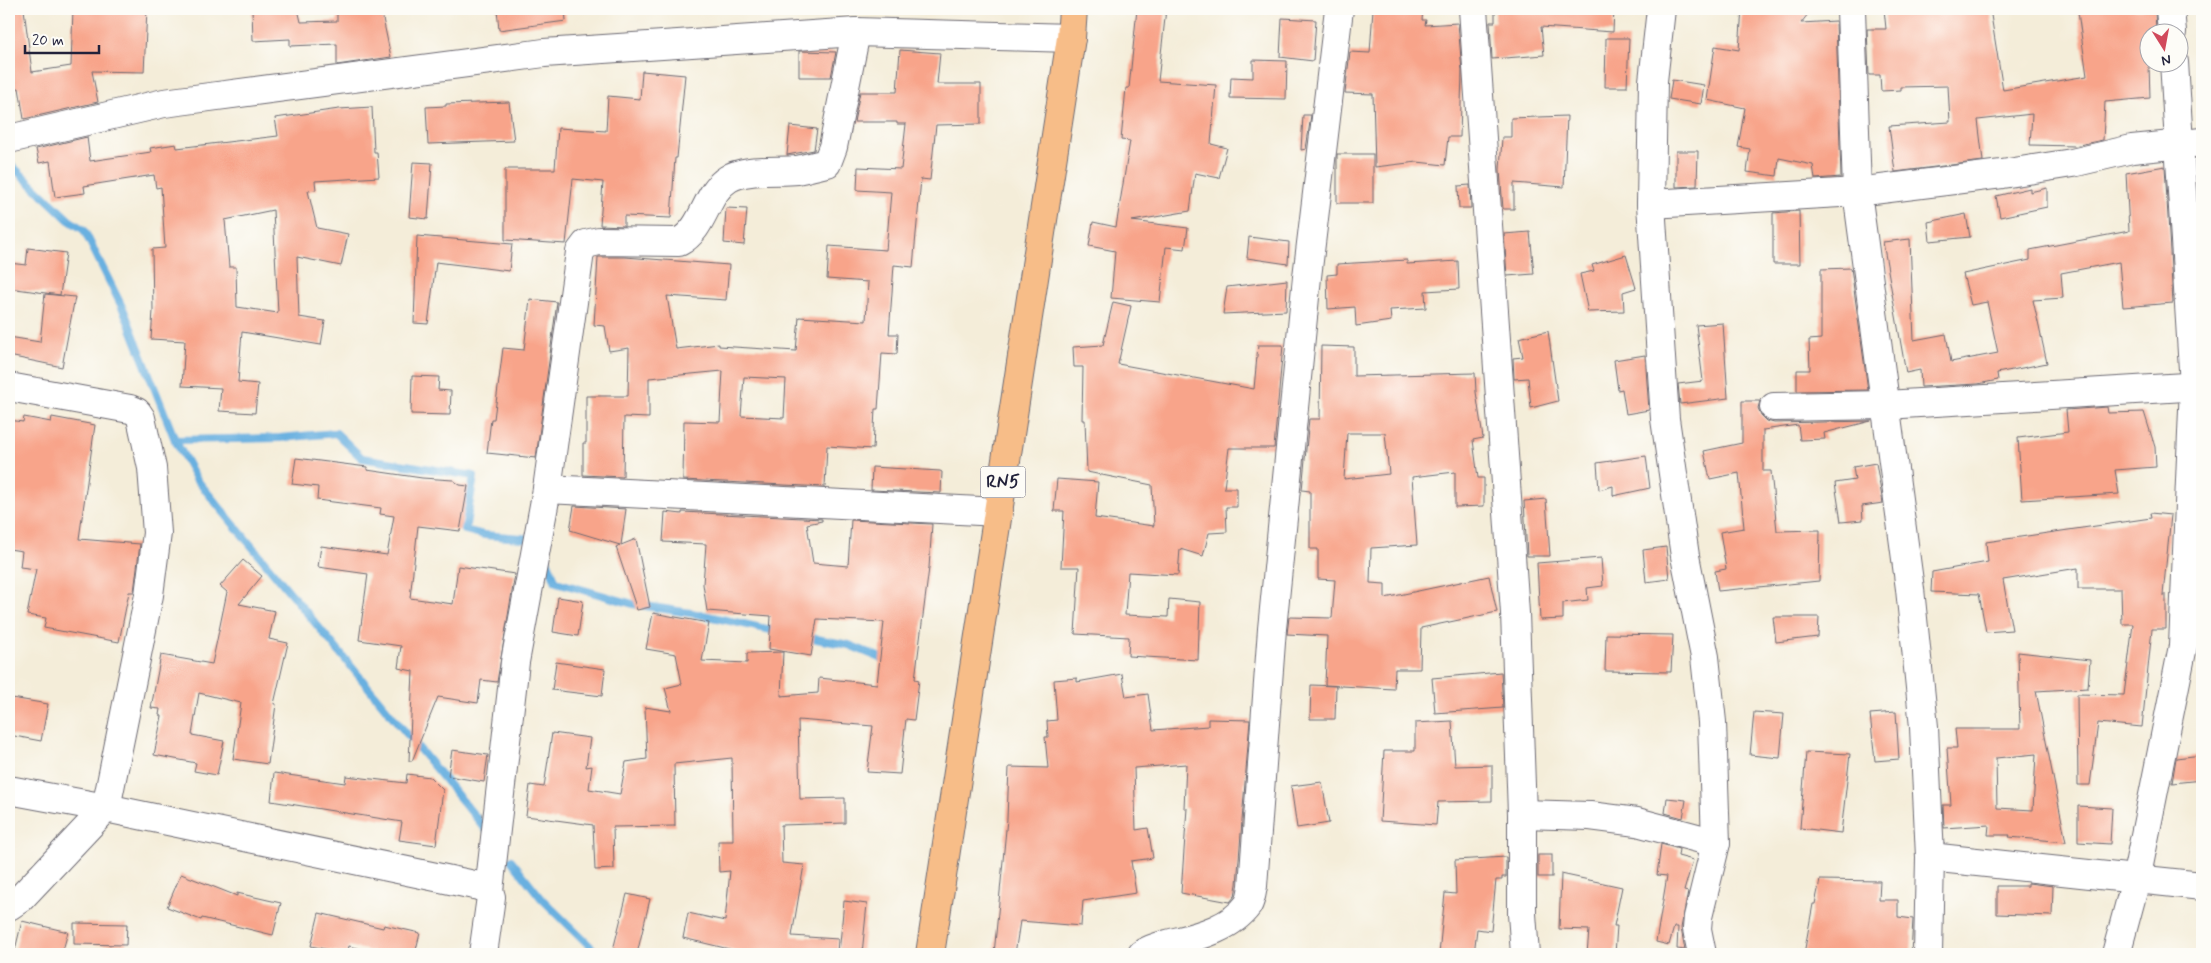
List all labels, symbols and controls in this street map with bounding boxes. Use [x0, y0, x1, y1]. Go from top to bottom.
scale bar [25, 22, 99, 54]
north arrow [2138, 22, 2188, 72]
text: 20 m [32, 31, 64, 51]
text: N [2160, 50, 2173, 70]
road number: RN5 [980, 467, 1026, 498]

